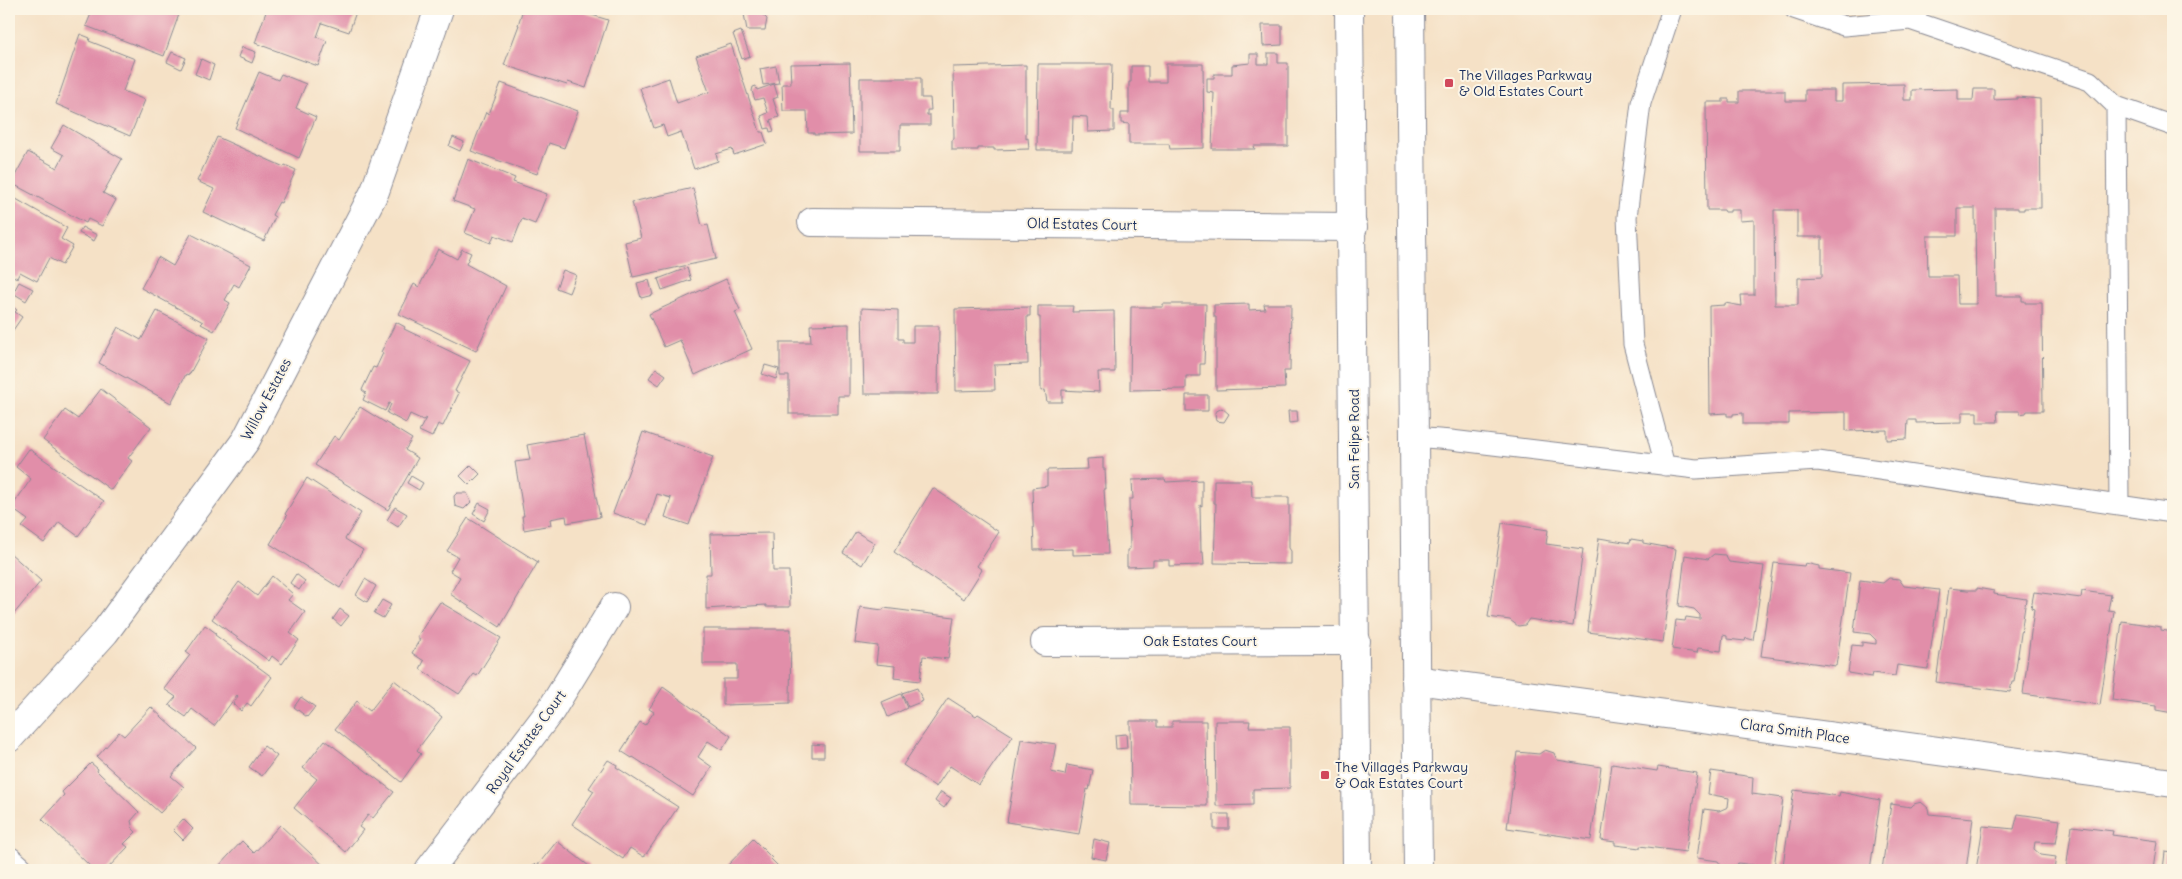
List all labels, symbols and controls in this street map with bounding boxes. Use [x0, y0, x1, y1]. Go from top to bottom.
place label: The Villages Parkway & Old Estates Court [1459, 66, 1592, 100]
marker: The Villages Parkway & Old Estates Court [1443, 77, 1455, 89]
street label: Old Estates Court [1027, 214, 1138, 234]
street label: Willow Estates [237, 355, 295, 443]
street label: San Felipe Road [1345, 389, 1363, 489]
street label: Oak Estates Court [1143, 632, 1257, 650]
street label: Royal Estates Court [482, 686, 570, 797]
street label: Clara Smith Place [1739, 714, 1851, 748]
place label: The Villages Parkway & Oak Estates Court [1335, 758, 1468, 792]
marker: The Villages Parkway & Oak Estates Court [1319, 769, 1331, 781]

